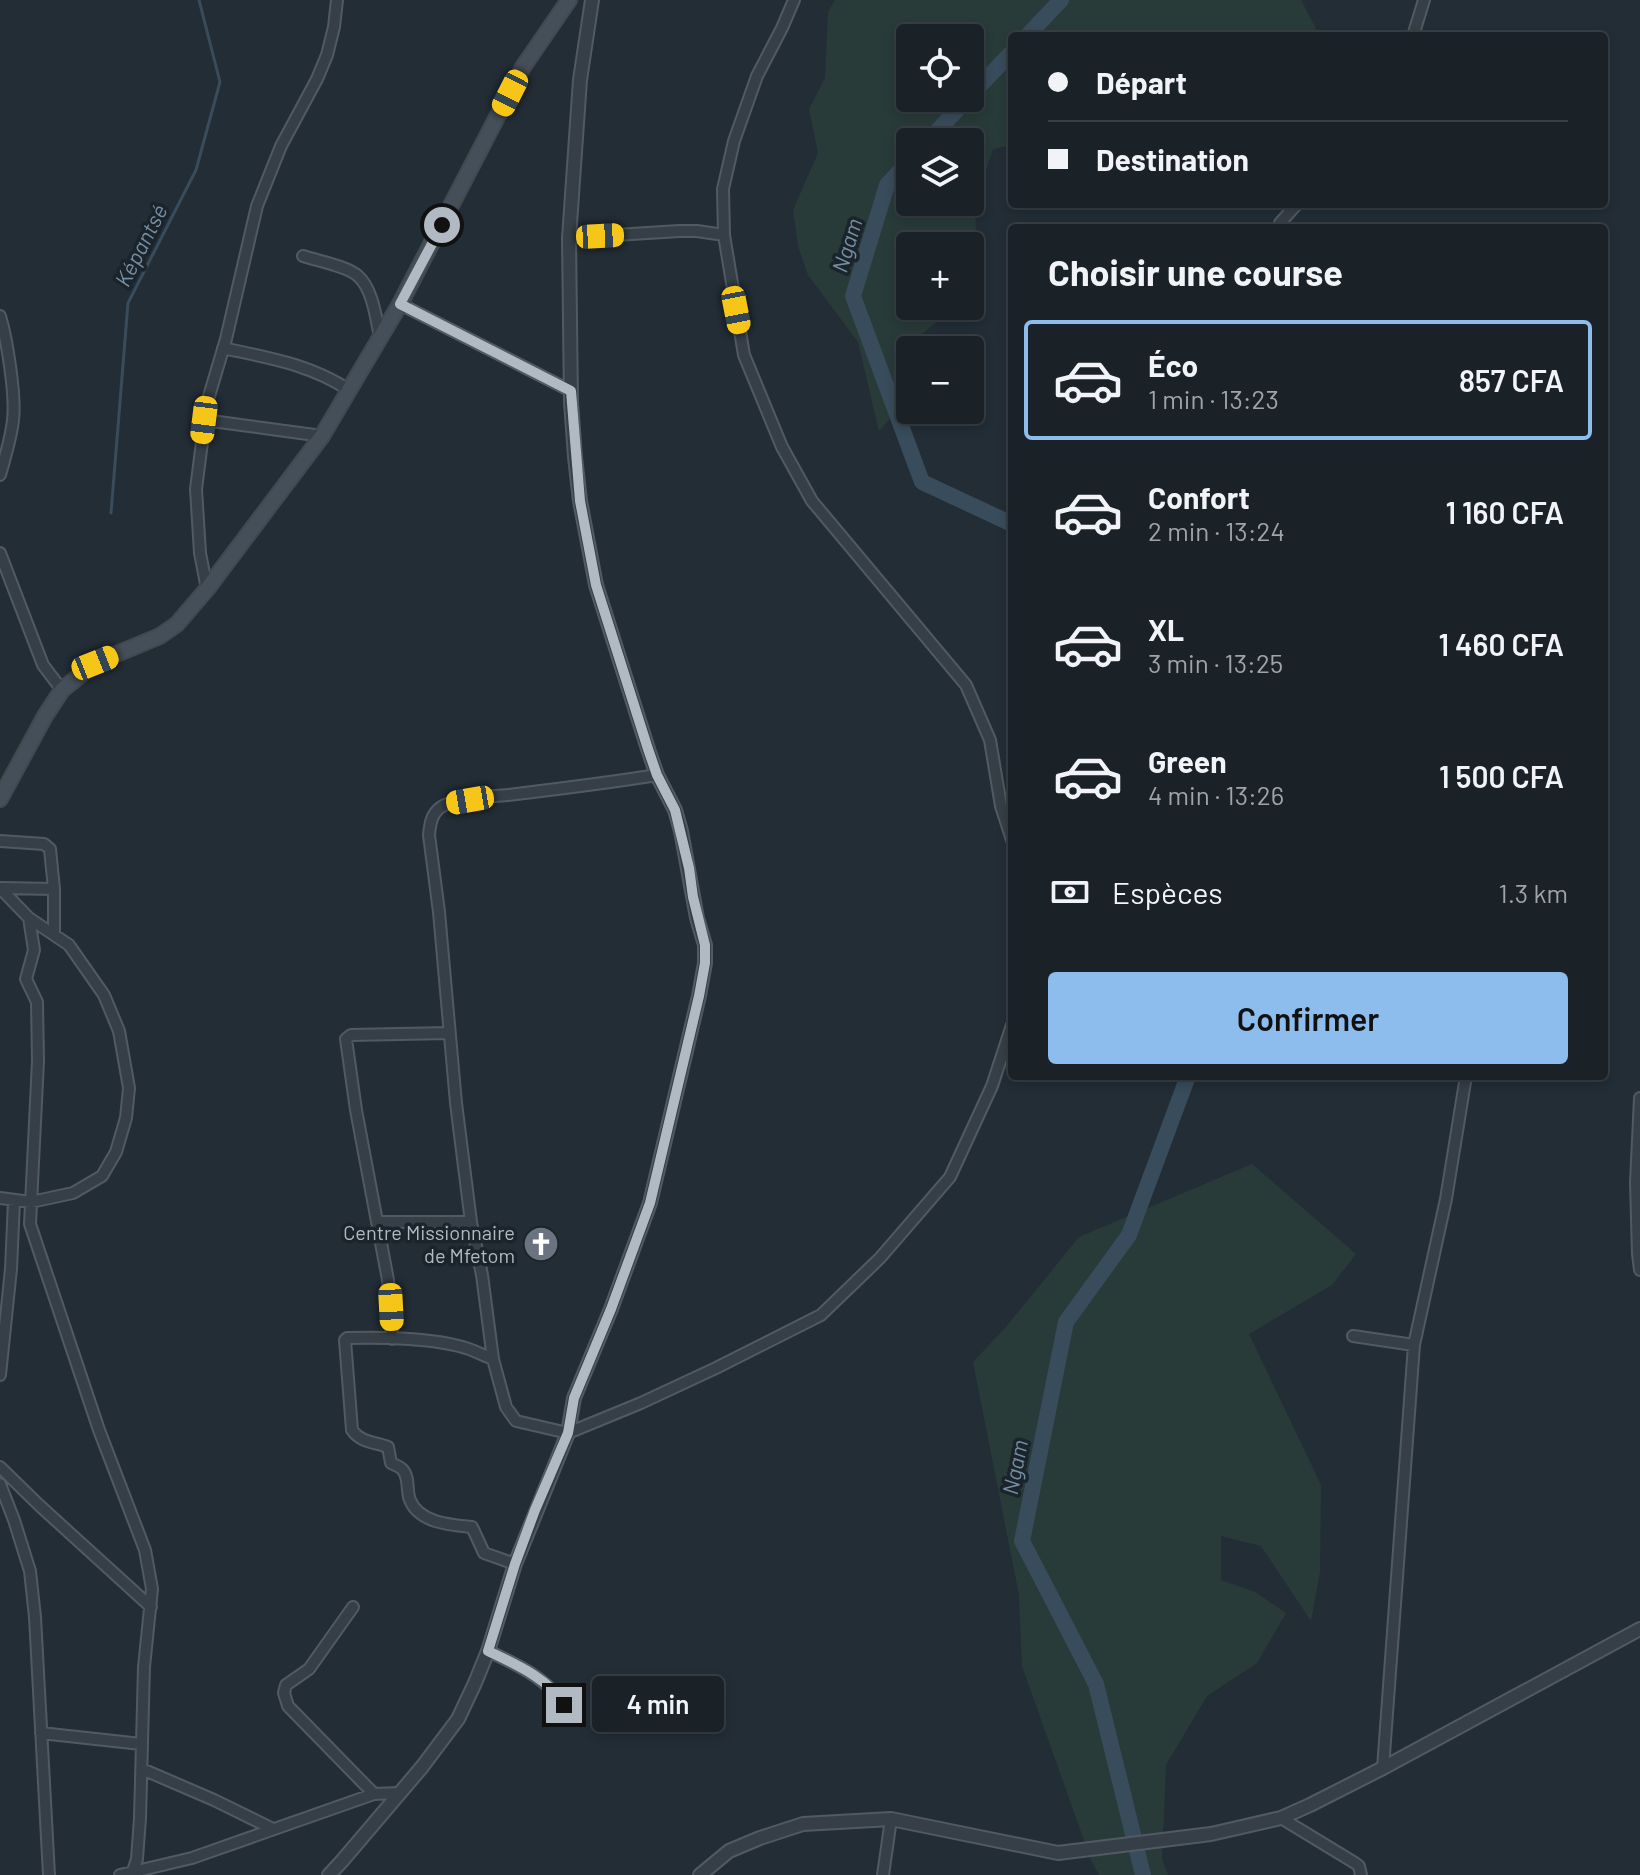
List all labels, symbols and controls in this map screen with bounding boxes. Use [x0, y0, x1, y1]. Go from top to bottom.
map controls [896, 24, 984, 424]
button: locate [896, 24, 984, 112]
text: Départ [1096, 64, 1187, 100]
car [488, 66, 532, 120]
button: layers [896, 128, 984, 216]
text: Destination [1096, 141, 1249, 177]
water label: Képantsé [108, 200, 172, 290]
route start [424, 207, 460, 243]
water label: Ngam [826, 215, 866, 275]
car [575, 223, 625, 249]
button: + [896, 232, 984, 320]
text: Choisir une course [1048, 250, 1343, 293]
car [720, 284, 752, 336]
button: − [896, 336, 984, 424]
icon: car [1052, 344, 1124, 416]
text: Éco [1148, 347, 1198, 383]
text: 857 CFA [1459, 362, 1564, 398]
text: 1 min · 13:23 [1148, 383, 1279, 414]
car [189, 395, 219, 445]
icon: car [1052, 476, 1124, 548]
text: Confort [1148, 479, 1250, 515]
text: 1 160 CFA [1445, 494, 1564, 530]
text: 2 min · 13:24 [1148, 515, 1285, 546]
icon: car [1052, 608, 1124, 680]
text: XL [1148, 611, 1184, 647]
text: 1 460 CFA [1438, 626, 1564, 662]
car [68, 643, 122, 683]
text: 3 min · 13:25 [1148, 647, 1283, 678]
icon: car [1052, 740, 1124, 812]
text: Green [1148, 743, 1227, 779]
text: 1 500 CFA [1439, 758, 1564, 794]
text: 4 min · 13:26 [1148, 779, 1284, 810]
car [444, 784, 496, 816]
icon: cash [1048, 870, 1092, 914]
text: Espèces [1112, 874, 1223, 910]
text: 1.3 km [1499, 877, 1568, 908]
button: Confirmer [1048, 972, 1568, 1064]
place label: Centre Missionnaire de Mfetom [343, 1220, 515, 1267]
church icon: Centre Missionnaire de Mfetom [522, 1225, 560, 1263]
car [378, 1282, 404, 1332]
water label: Ngam [996, 1437, 1032, 1497]
callout: 4 min [592, 1677, 724, 1733]
route end [546, 1687, 582, 1723]
text: 4 min [627, 1688, 689, 1719]

